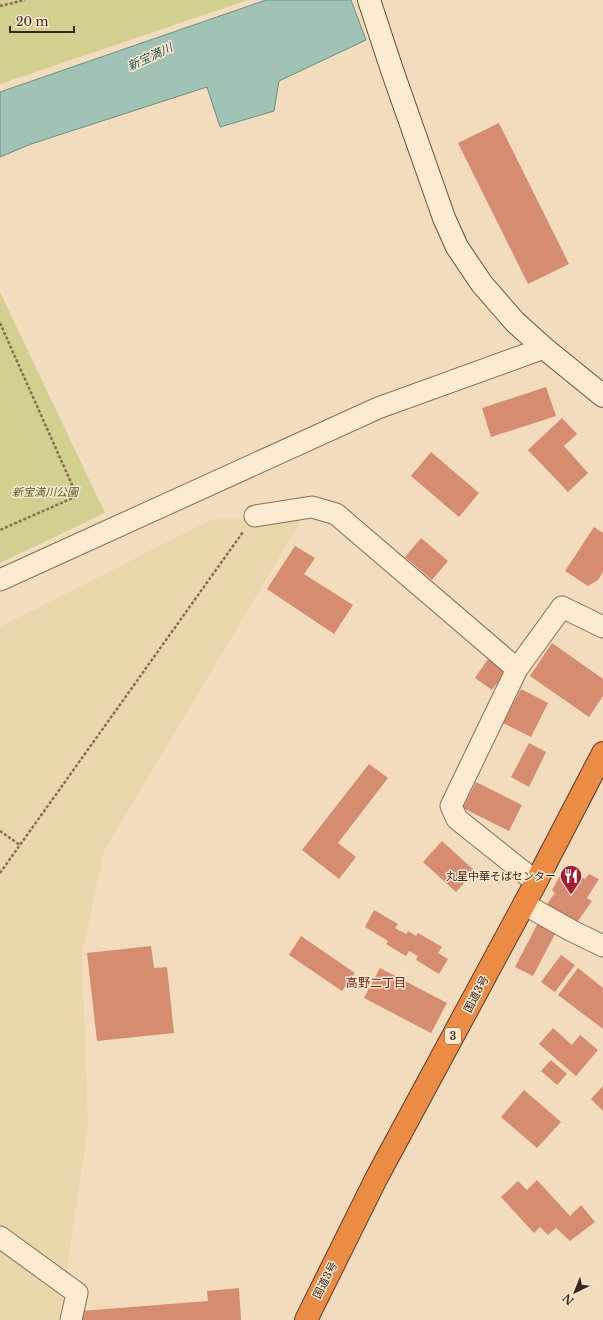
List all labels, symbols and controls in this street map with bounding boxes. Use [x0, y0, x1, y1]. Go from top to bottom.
scale bar [10, 8, 74, 34]
text: 20 m [16, 14, 48, 29]
water label: 新宝満川 [125, 39, 177, 73]
park label: 新宝満川公園 [12, 485, 80, 499]
restaurant icon: 丸星中華そばセンター [558, 863, 584, 896]
place label: 丸星中華そばセンター [446, 869, 556, 883]
street label: 国道3号 [460, 973, 492, 1015]
district label: 高野二丁目 [346, 975, 406, 990]
road number: 3 [445, 1028, 461, 1044]
street label: 国道3号 [310, 1259, 340, 1301]
north arrow [555, 1272, 595, 1312]
text: N [559, 1290, 577, 1308]

